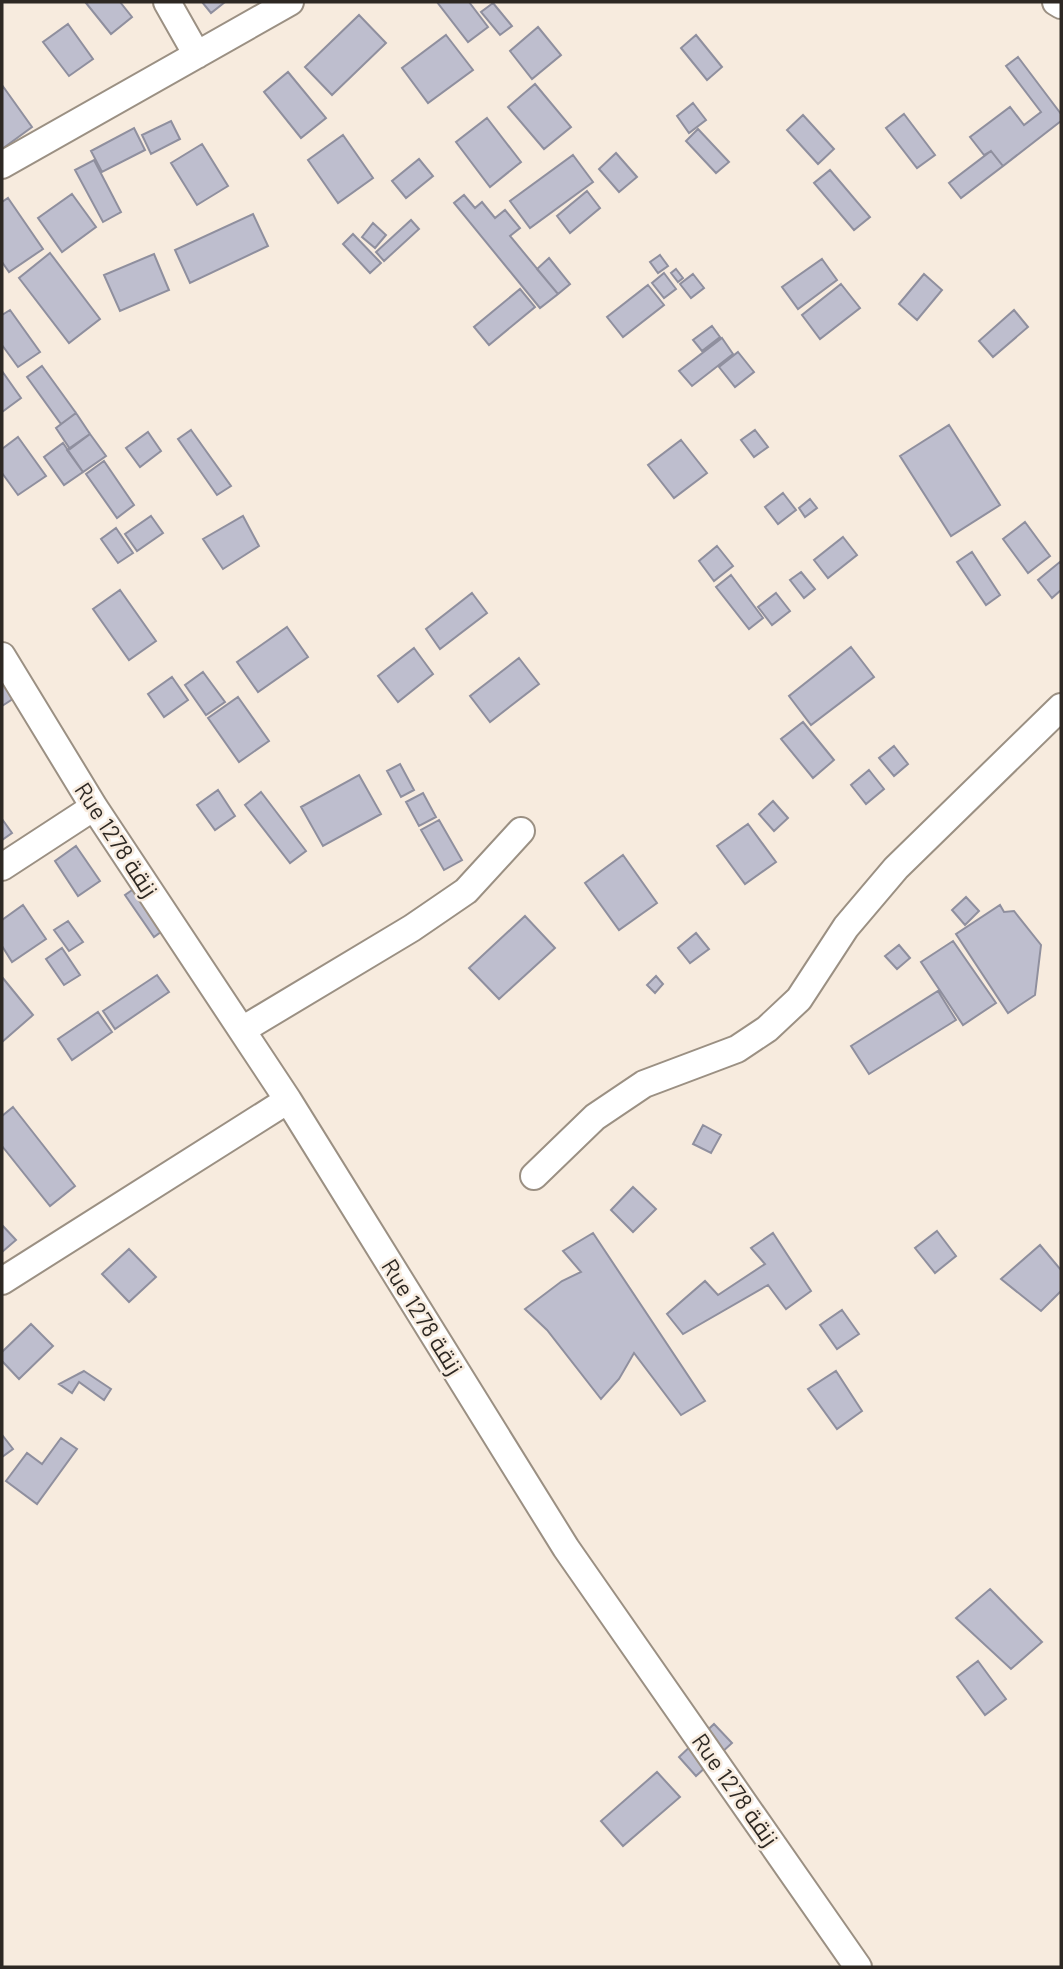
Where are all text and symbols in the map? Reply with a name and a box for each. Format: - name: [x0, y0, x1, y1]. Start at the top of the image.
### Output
- street label: Rue 1278 زنقة: [69, 777, 164, 902]
- street label: Rue 1278 زنقة: [376, 1253, 470, 1380]
- street label: Rue 1278 زنقة: [687, 1728, 785, 1851]

